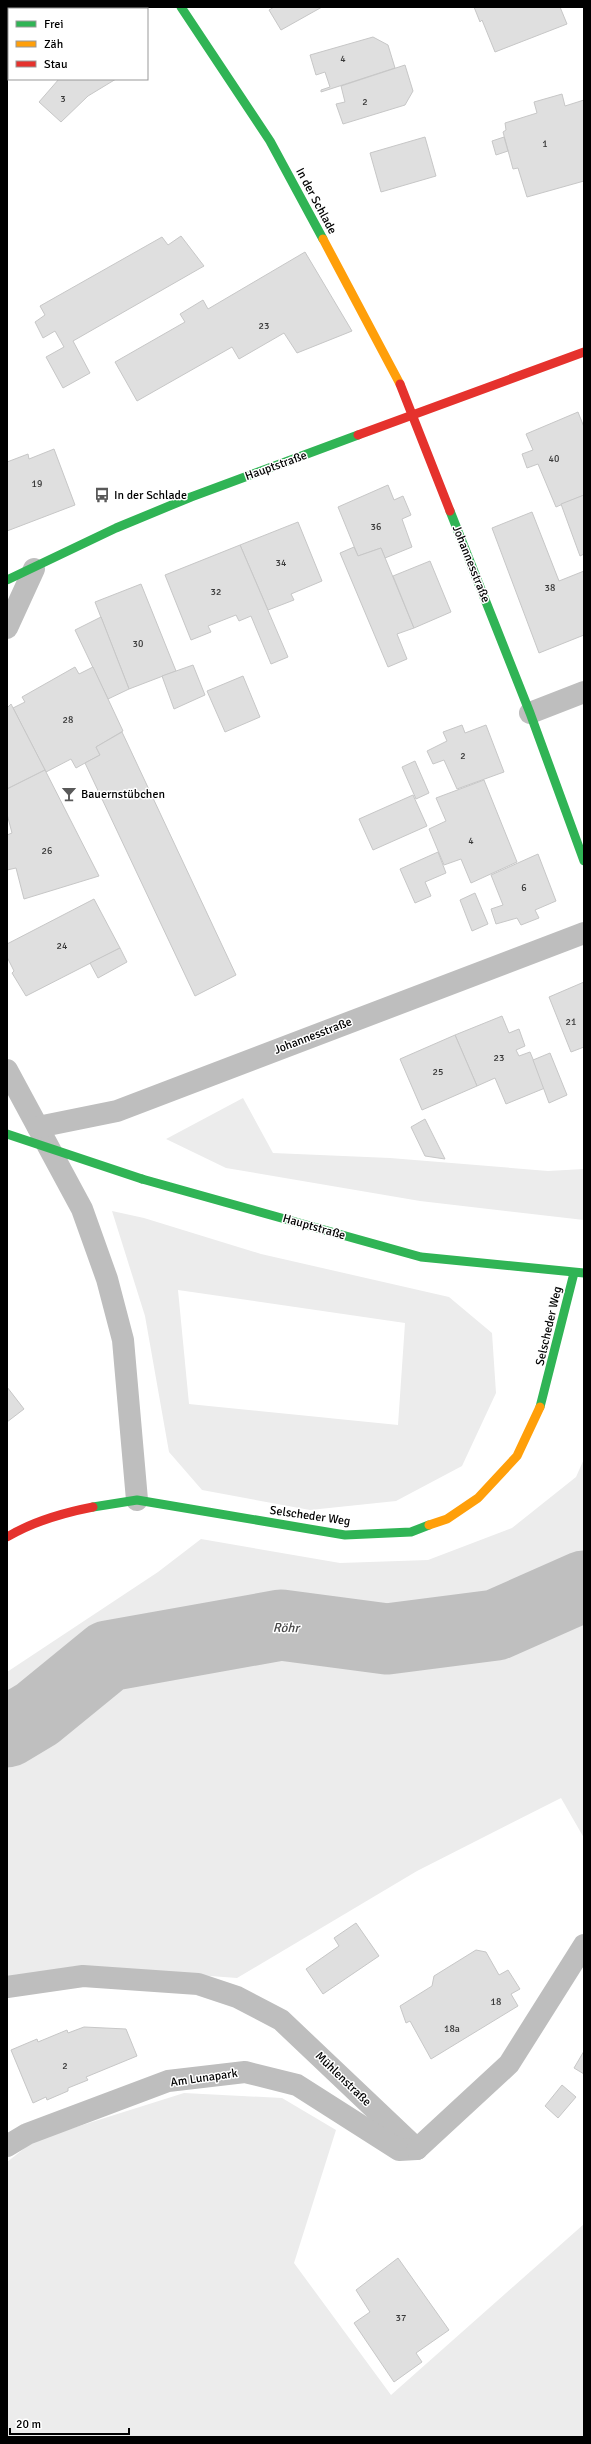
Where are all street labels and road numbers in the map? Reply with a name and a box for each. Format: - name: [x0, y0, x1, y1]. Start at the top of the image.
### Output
- street label: In der Schlade: [292, 165, 340, 237]
- street label: Hauptstraße: [243, 448, 309, 484]
- street label: Johannesstraße: [449, 523, 493, 605]
- street label: Johannesstraße: [272, 1014, 354, 1058]
- street label: Hauptstraße: [281, 1211, 347, 1243]
- street label: Selscheder Weg: [533, 1285, 565, 1367]
- street label: Selscheder Weg: [269, 1503, 351, 1529]
- street label: Mühlenstraße: [312, 2049, 374, 2109]
- street label: Am Lunapark: [169, 2066, 239, 2090]

